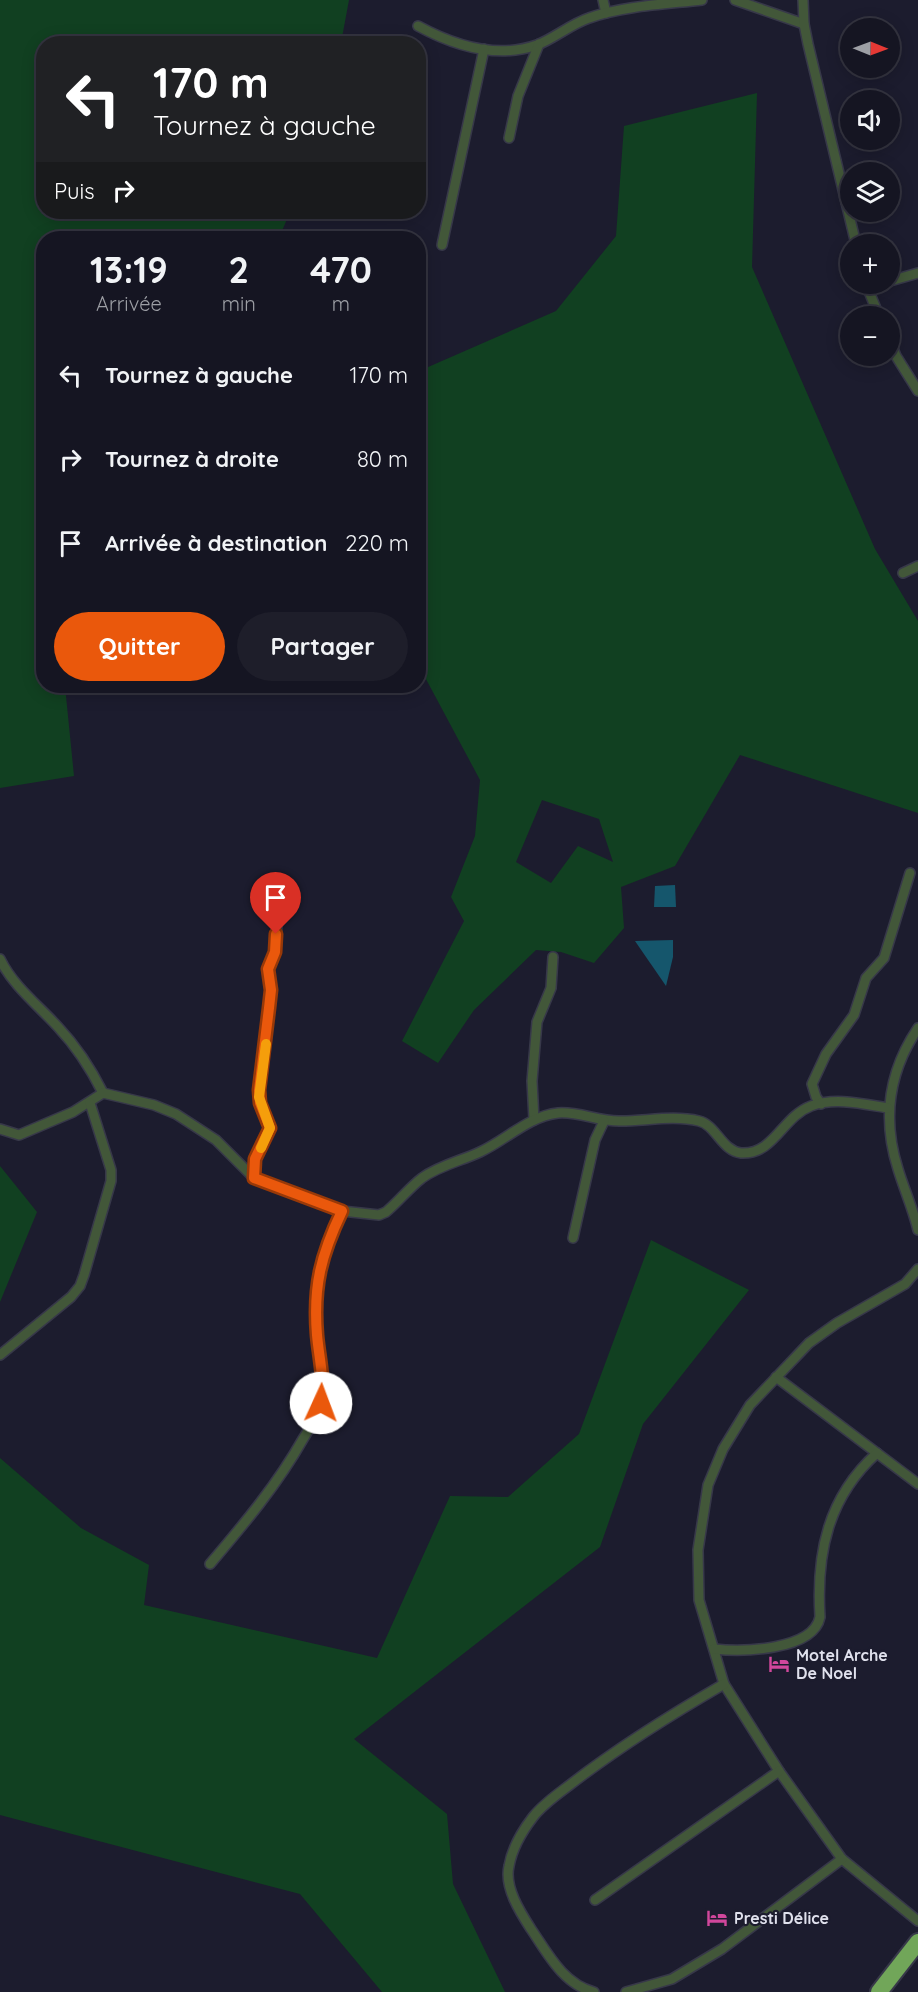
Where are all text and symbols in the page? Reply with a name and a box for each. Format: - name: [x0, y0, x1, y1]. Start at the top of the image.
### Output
- north arrow: [840, 18, 900, 78]
- map controls: [840, 18, 900, 366]
- text: 170 m: [153, 56, 269, 109]
- icon: left: [54, 60, 132, 138]
- button: sound: [840, 90, 900, 150]
- text: Tournez à gauche: [153, 108, 376, 142]
- button: layers: [840, 162, 900, 222]
- icon: right: [107, 174, 140, 207]
- text: Puis: [54, 177, 95, 205]
- button: +: [840, 234, 900, 294]
- text: 13:19: [90, 247, 168, 292]
- text: 2: [229, 247, 249, 292]
- text: 470: [310, 247, 372, 292]
- text: Arrivée: [96, 291, 162, 316]
- text: min: [222, 291, 256, 316]
- text: m: [332, 291, 350, 316]
- button: −: [840, 306, 900, 366]
- icon: left: [54, 359, 87, 392]
- text: Tournez à gauche: [105, 361, 293, 389]
- text: 170 m: [349, 361, 408, 389]
- icon: right: [54, 443, 87, 476]
- text: Tournez à droite: [105, 445, 279, 473]
- text: 80 m: [357, 445, 408, 473]
- icon: arrive: [54, 527, 87, 560]
- text: Arrivée à destination: [105, 529, 327, 557]
- text: 220 m: [345, 529, 409, 557]
- button: Quitter: [54, 612, 225, 681]
- button: Partager: [237, 612, 408, 681]
- pin: [250, 872, 301, 934]
- icon: arrive: [259, 881, 292, 914]
- position arrow: [289, 1371, 353, 1435]
- place label: Motel Arche De Noel: [796, 1645, 888, 1683]
- hotel icon: Motel Arche De Noel: [767, 1652, 791, 1676]
- hotel icon: Presti Délice: [705, 1906, 729, 1930]
- place label: Presti Délice: [734, 1908, 829, 1928]

